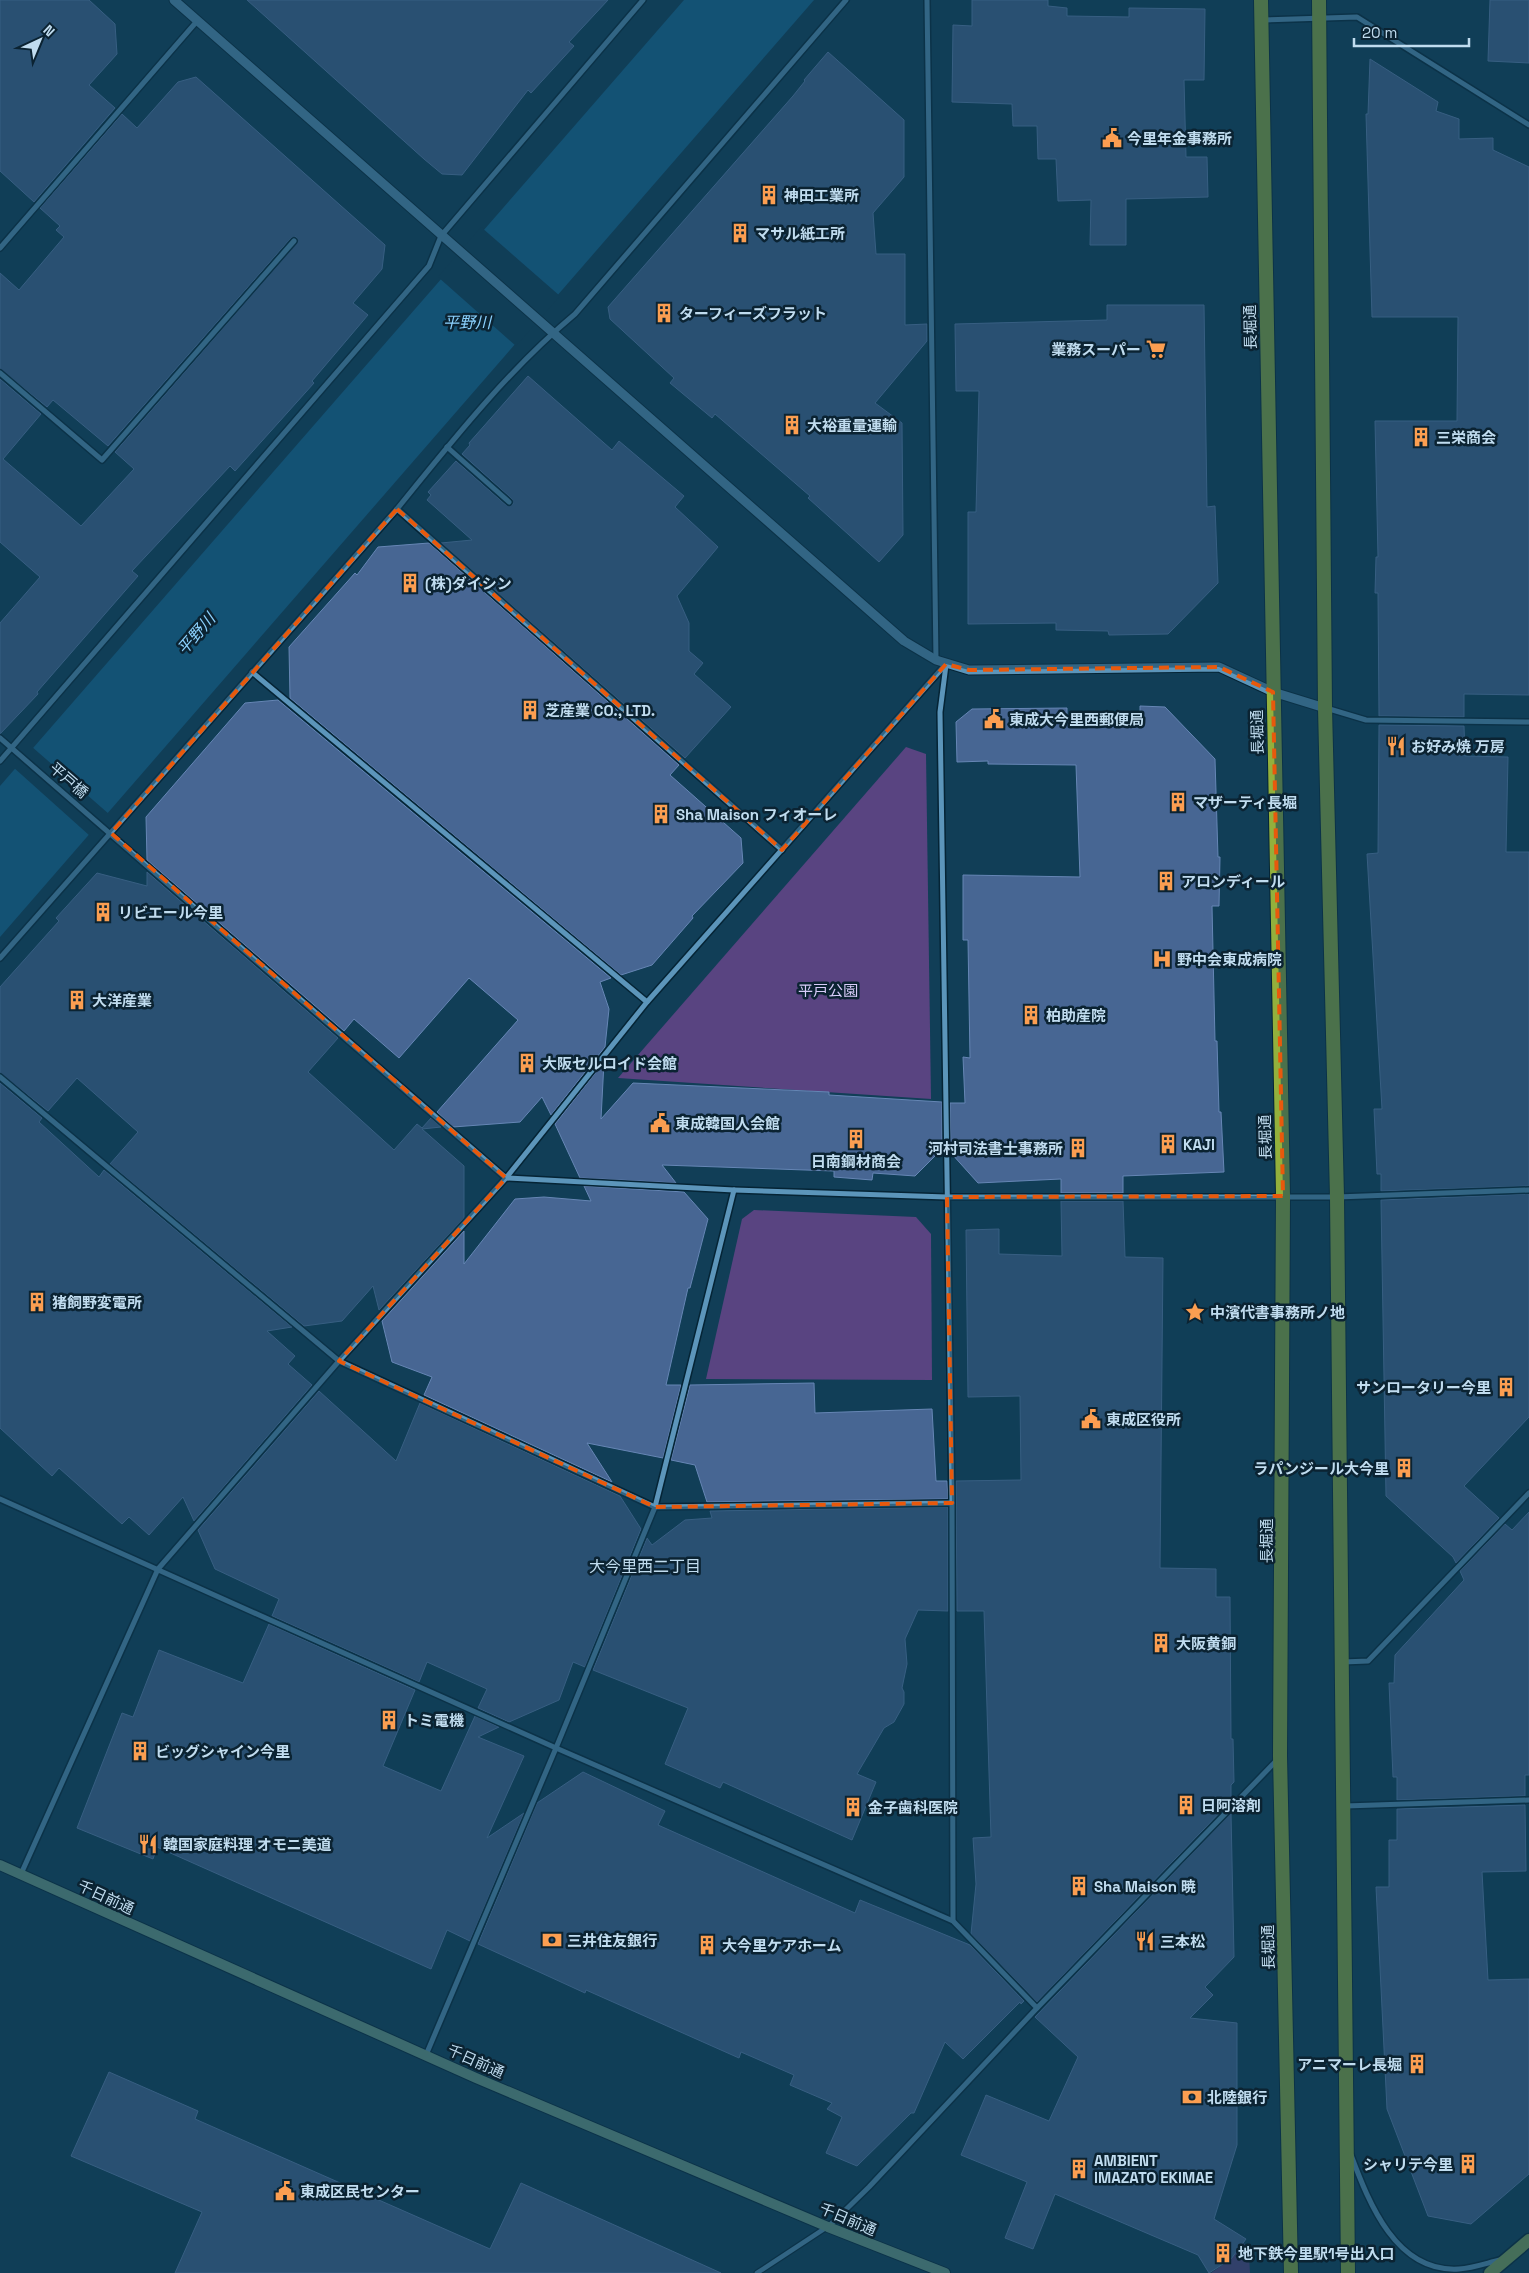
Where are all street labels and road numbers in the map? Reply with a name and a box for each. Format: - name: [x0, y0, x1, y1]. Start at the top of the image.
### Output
- street label: 長堀通: [1240, 304, 1260, 350]
- street label: 長堀通: [1247, 709, 1267, 755]
- street label: 平戸橋: [46, 758, 92, 802]
- street label: 長堀通: [1255, 1114, 1275, 1160]
- street label: 長堀通: [1257, 1518, 1276, 1564]
- street label: 千日前通: [75, 1876, 137, 1918]
- street label: 長堀通: [1258, 1924, 1278, 1970]
- street label: 千日前通: [445, 2040, 507, 2082]
- street label: 千日前通: [817, 2199, 879, 2239]

